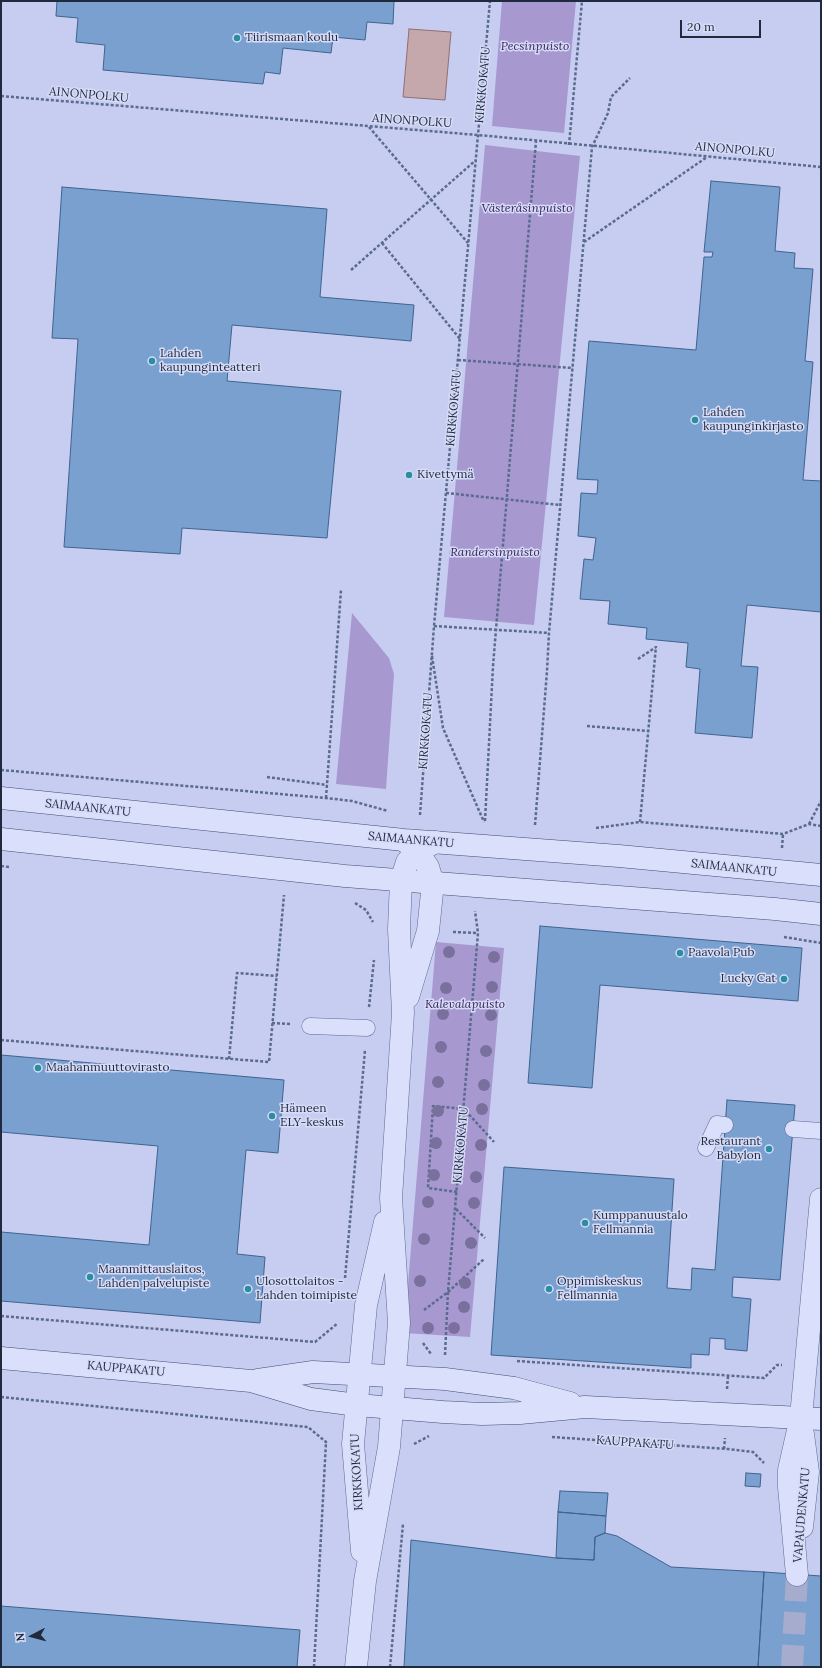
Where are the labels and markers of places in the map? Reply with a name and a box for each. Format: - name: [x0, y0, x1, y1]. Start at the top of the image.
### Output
- place label: Tiirismaan koulu: [245, 31, 338, 45]
- marker: Tiirismaan koulu: [232, 33, 242, 43]
- place label: Lahden kaupunginteatteri: [160, 347, 261, 375]
- marker: Lahden kaupunginteatteri: [147, 356, 157, 366]
- place label: Lahden kaupunginkirjasto: [703, 406, 803, 434]
- marker: Lahden kaupunginkirjasto: [690, 415, 700, 425]
- place label: Kivettymä: [417, 468, 474, 482]
- marker: Kivettymä: [404, 470, 414, 480]
- place label: Paavola Pub: [688, 946, 754, 960]
- marker: Paavola Pub: [675, 948, 685, 958]
- place label: Lucky Cat: [720, 972, 776, 986]
- marker: Lucky Cat: [779, 974, 789, 984]
- place label: Maahanmuuttovirasto: [46, 1061, 169, 1075]
- marker: Maahanmuuttovirasto: [33, 1063, 43, 1073]
- place label: Hämeen ELY-keskus: [280, 1102, 344, 1130]
- marker: Hämeen ELY-keskus: [267, 1111, 277, 1121]
- place label: Restaurant Babylon: [700, 1135, 761, 1163]
- marker: Restaurant Babylon: [764, 1144, 774, 1154]
- place label: Kumppanuustalo Fellmannia: [593, 1209, 688, 1237]
- marker: Kumppanuustalo Fellmannia: [580, 1218, 590, 1228]
- place label: Maanmittauslaitos, Lahden palvelupiste: [98, 1263, 209, 1291]
- marker: Maanmittauslaitos, Lahden palvelupiste: [85, 1272, 95, 1282]
- place label: Ulosottolaitos - Lahden toimipiste: [256, 1275, 357, 1303]
- place label: Oppimiskeskus Fellmannia: [557, 1275, 641, 1303]
- marker: Ulosottolaitos - Lahden toimipiste: [243, 1284, 253, 1294]
- marker: Oppimiskeskus Fellmannia: [544, 1284, 554, 1294]

